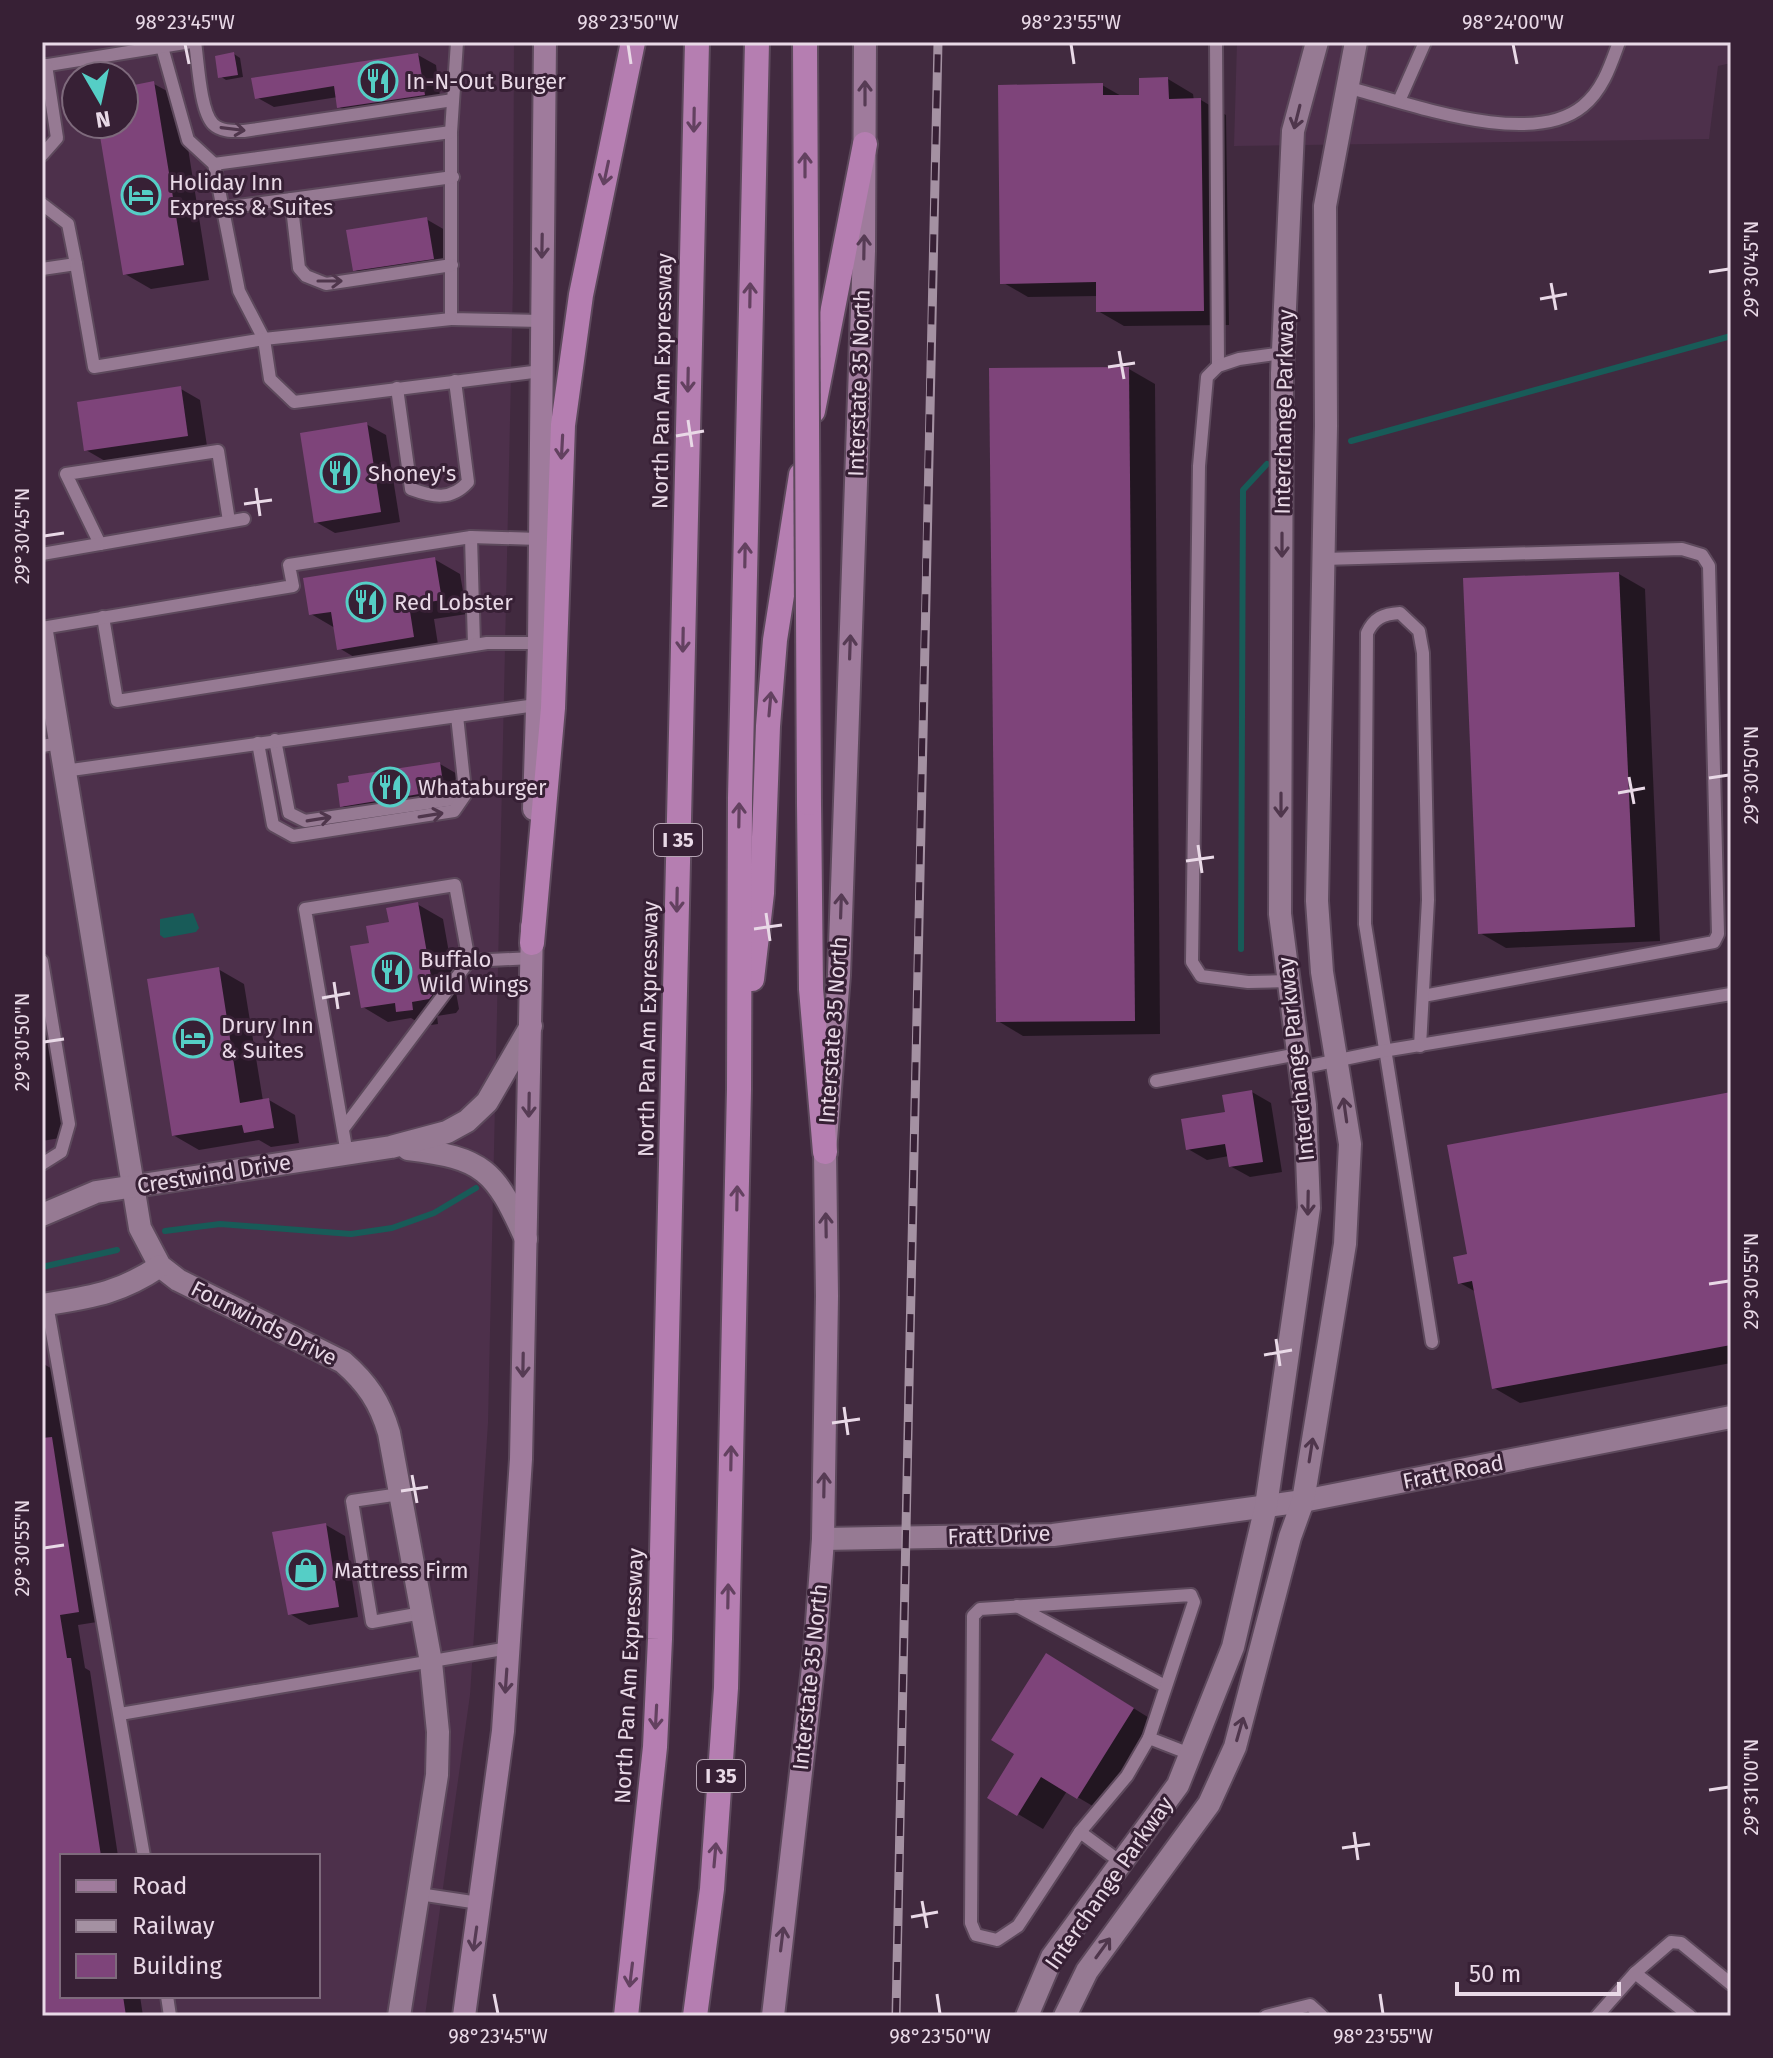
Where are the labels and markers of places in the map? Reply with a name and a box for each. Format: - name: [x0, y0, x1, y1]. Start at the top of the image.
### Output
- restaurant icon: In-N-Out Burger: [357, 60, 399, 102]
- place label: In-N-Out Burger: [406, 68, 566, 95]
- place label: Holiday Inn Express & Suites: [169, 169, 333, 221]
- hotel icon: Holiday Inn Express & Suites: [120, 174, 162, 216]
- restaurant icon: Shoney's: [319, 452, 361, 494]
- place label: Shoney's: [368, 460, 456, 487]
- restaurant icon: Red Lobster: [345, 581, 387, 623]
- place label: Red Lobster: [394, 589, 513, 616]
- restaurant icon: Whataburger: [369, 766, 411, 808]
- place label: Whataburger: [418, 774, 547, 801]
- place label: Buffalo Wild Wings: [420, 946, 529, 998]
- restaurant icon: Buffalo Wild Wings: [371, 951, 413, 993]
- place label: Drury Inn & Suites: [221, 1012, 314, 1064]
- hotel icon: Drury Inn & Suites: [172, 1017, 214, 1059]
- shop icon: Mattress Firm: [285, 1549, 327, 1591]
- place label: Mattress Firm: [334, 1557, 469, 1584]

